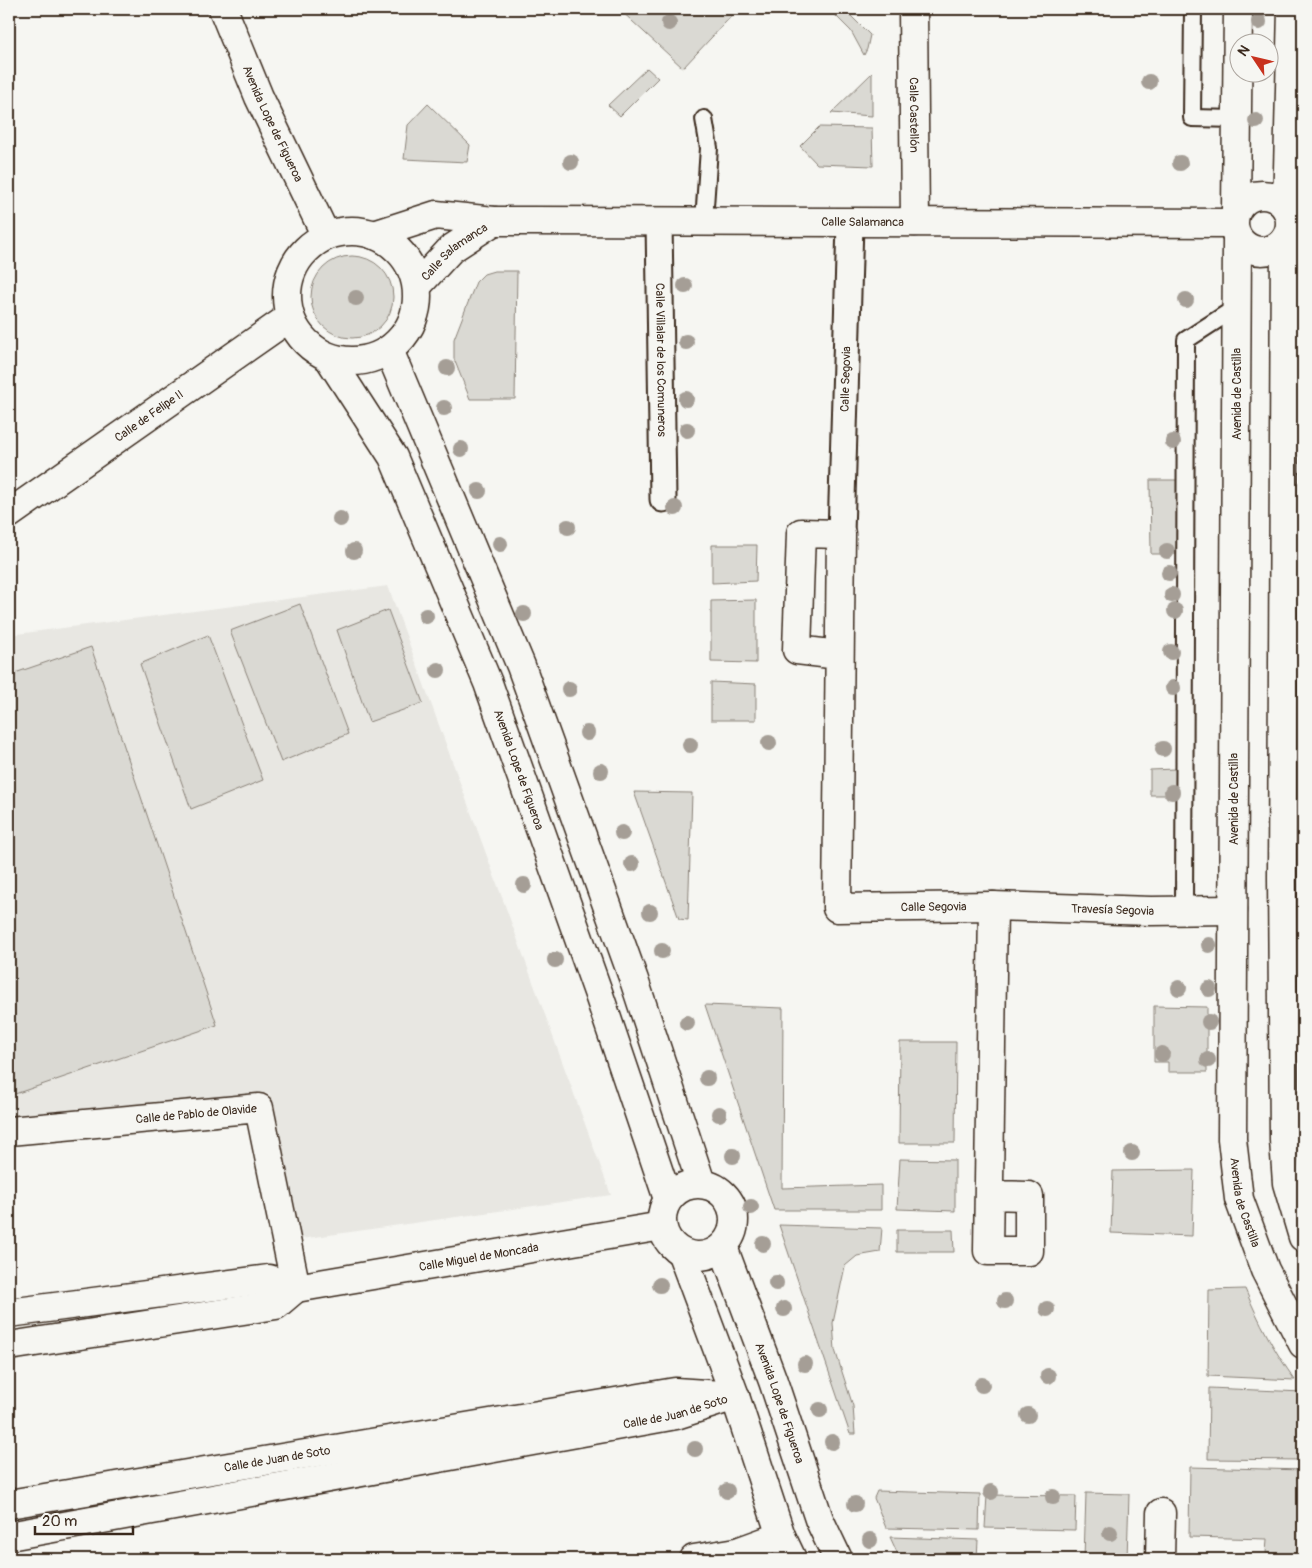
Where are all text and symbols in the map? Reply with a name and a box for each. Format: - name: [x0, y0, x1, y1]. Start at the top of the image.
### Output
- north arrow: [1230, 32, 1280, 82]
- text: N: [1234, 42, 1253, 60]
- street label: Avenida Lope de Figueroa: [239, 63, 306, 185]
- street label: Calle Castellón: [906, 77, 922, 153]
- street label: Calle Salamanca: [821, 214, 904, 230]
- street label: Calle Salamanca: [418, 220, 491, 284]
- street label: Calle Villalar de los Comuneros: [652, 283, 670, 438]
- street label: Calle Segovia: [837, 346, 854, 412]
- street label: Avenida de Castilla: [1230, 347, 1245, 440]
- street label: Calle de Felipe II: [112, 387, 186, 445]
- street label: Avenida Lope de Figueroa: [491, 707, 547, 832]
- street label: Avenida de Castilla: [1227, 752, 1242, 845]
- street label: Calle Segovia: [901, 899, 967, 915]
- street label: Travesía Segovia: [1071, 901, 1155, 919]
- street label: Calle de Pablo de Olavide: [135, 1101, 257, 1127]
- street label: Avenida de Castilla: [1227, 1157, 1264, 1250]
- street label: Calle Miguel de Moncada: [418, 1239, 540, 1275]
- street label: Avenida Lope de Figueroa: [752, 1341, 808, 1466]
- street label: Calle de Juan de Soto: [622, 1391, 730, 1432]
- street label: Calle de Juan de Soto: [223, 1442, 332, 1475]
- scale bar: [35, 1503, 132, 1535]
- text: 20 m: [42, 1512, 77, 1531]

